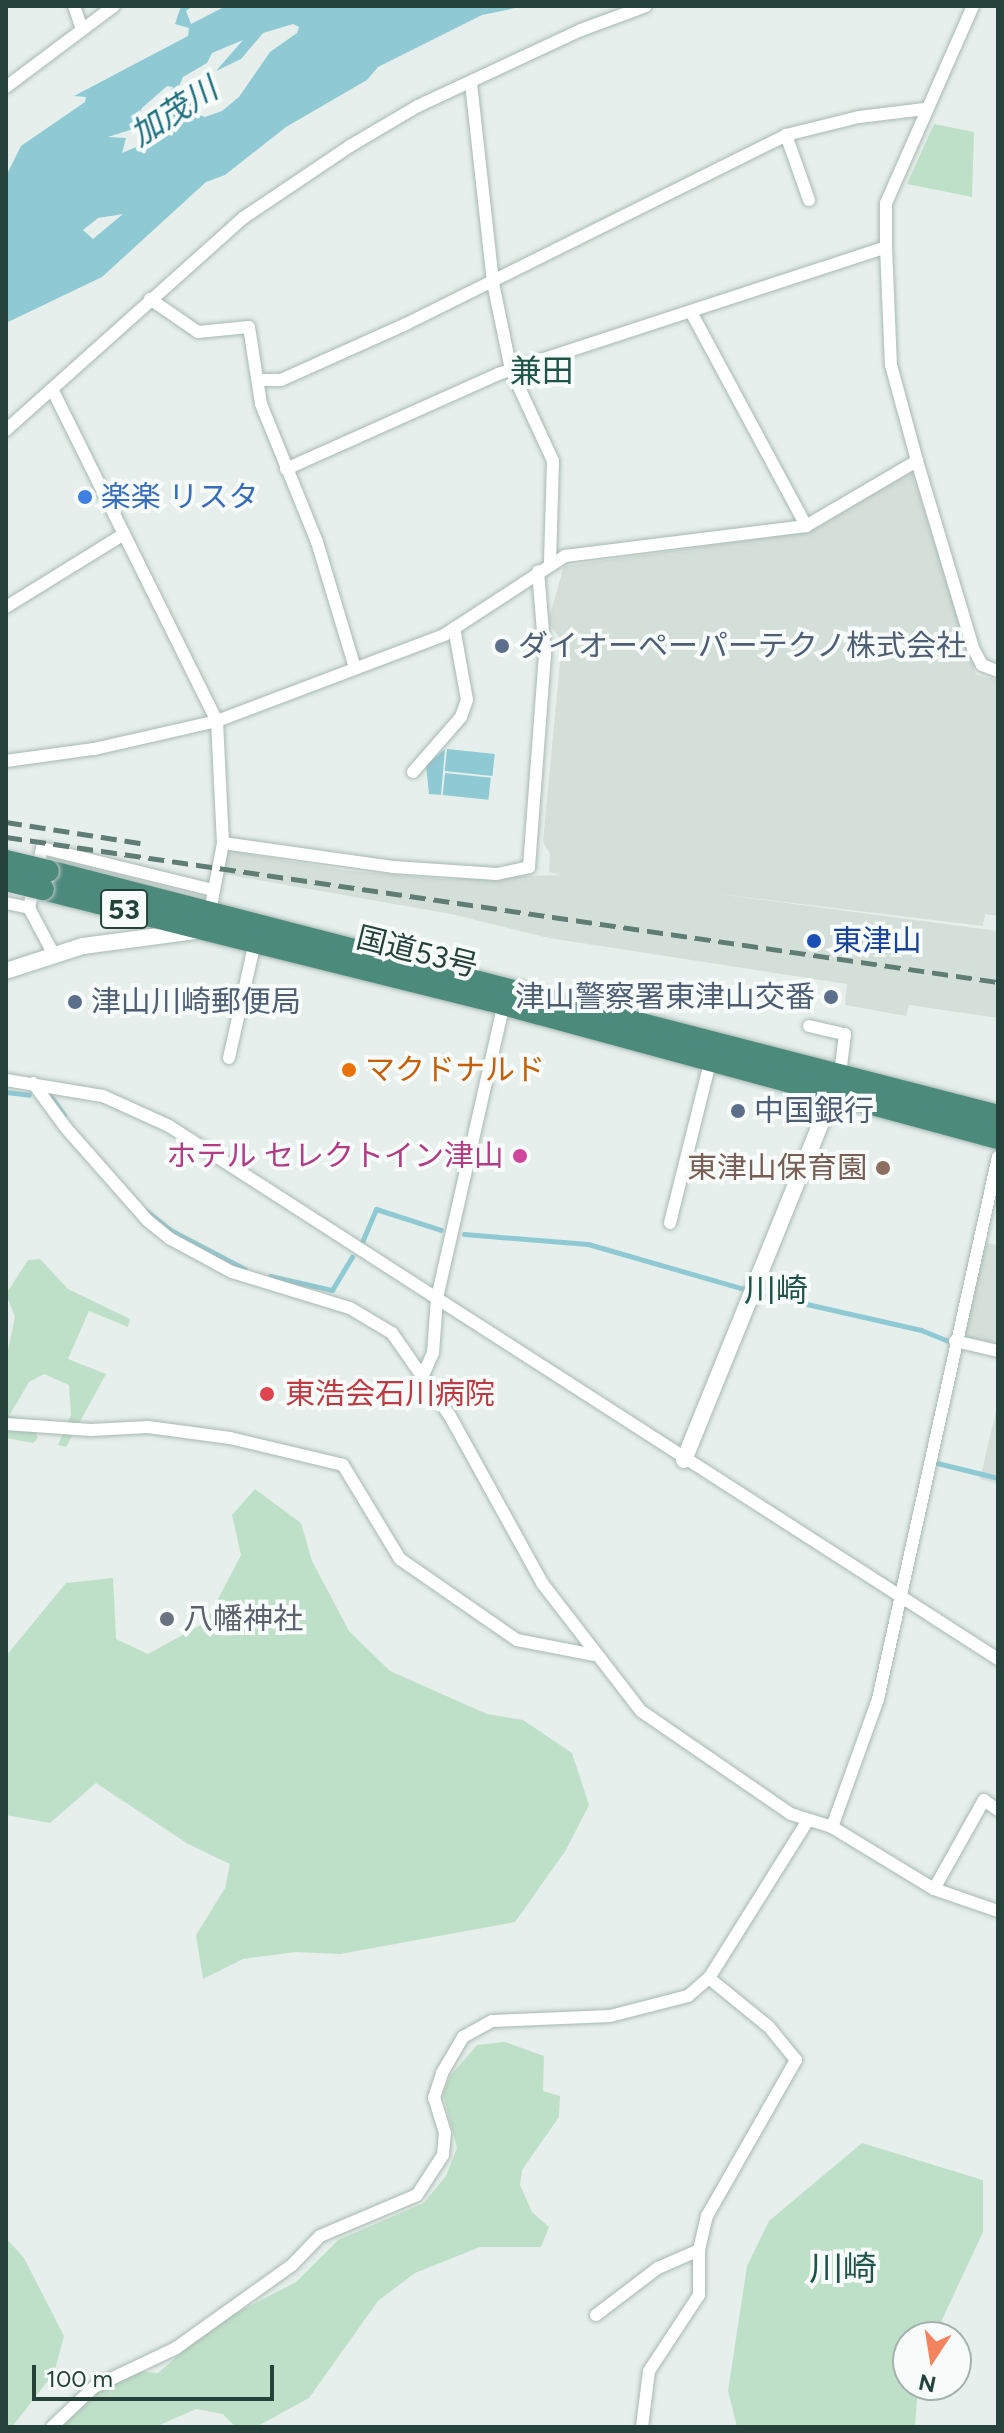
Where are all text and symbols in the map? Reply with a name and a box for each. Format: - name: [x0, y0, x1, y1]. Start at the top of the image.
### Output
- water label: 加茂川: [123, 70, 225, 154]
- district label: 兼田: [510, 352, 574, 390]
- place label: 楽楽 リスタ: [101, 479, 258, 515]
- marker: 楽楽 リスタ: [76, 488, 94, 506]
- place label: ダイオーペーパーテクノ株式会社: [518, 628, 968, 664]
- marker: ダイオーペーパーテクノ株式会社: [493, 637, 511, 655]
- road number: 53: [100, 885, 148, 933]
- street label: 国道53号: [353, 920, 481, 984]
- place label: 東津山: [832, 923, 922, 959]
- marker: 東津山: [803, 930, 825, 952]
- place label: 津山警察署東津山交番: [515, 979, 815, 1015]
- place label: 津山川崎郵便局: [91, 984, 301, 1020]
- marker: 津山警察署東津山交番: [822, 988, 840, 1006]
- marker: 津山川崎郵便局: [66, 993, 84, 1011]
- place label: マクドナルド: [365, 1052, 545, 1088]
- marker: マクドナルド: [340, 1061, 358, 1079]
- place label: 中国銀行: [754, 1093, 874, 1129]
- marker: 中国銀行: [729, 1102, 747, 1120]
- place label: ホテル セレクトイン津山: [167, 1138, 504, 1174]
- marker: ホテル セレクトイン津山: [511, 1147, 529, 1165]
- place label: 東津山保育園: [687, 1150, 867, 1186]
- marker: 東津山保育園: [874, 1159, 892, 1177]
- district label: 川崎: [744, 1271, 808, 1309]
- place label: 東浩会石川病院: [285, 1376, 495, 1412]
- marker: 東浩会石川病院: [256, 1383, 278, 1405]
- place label: 八幡神社: [183, 1601, 303, 1637]
- marker: 八幡神社: [158, 1610, 176, 1628]
- district label: 川崎: [809, 2249, 877, 2289]
- north arrow: [892, 2321, 972, 2401]
- scale bar: [36, 2349, 278, 2399]
- text: 100 m: [46, 2364, 113, 2393]
- text: N: [916, 2368, 938, 2398]

